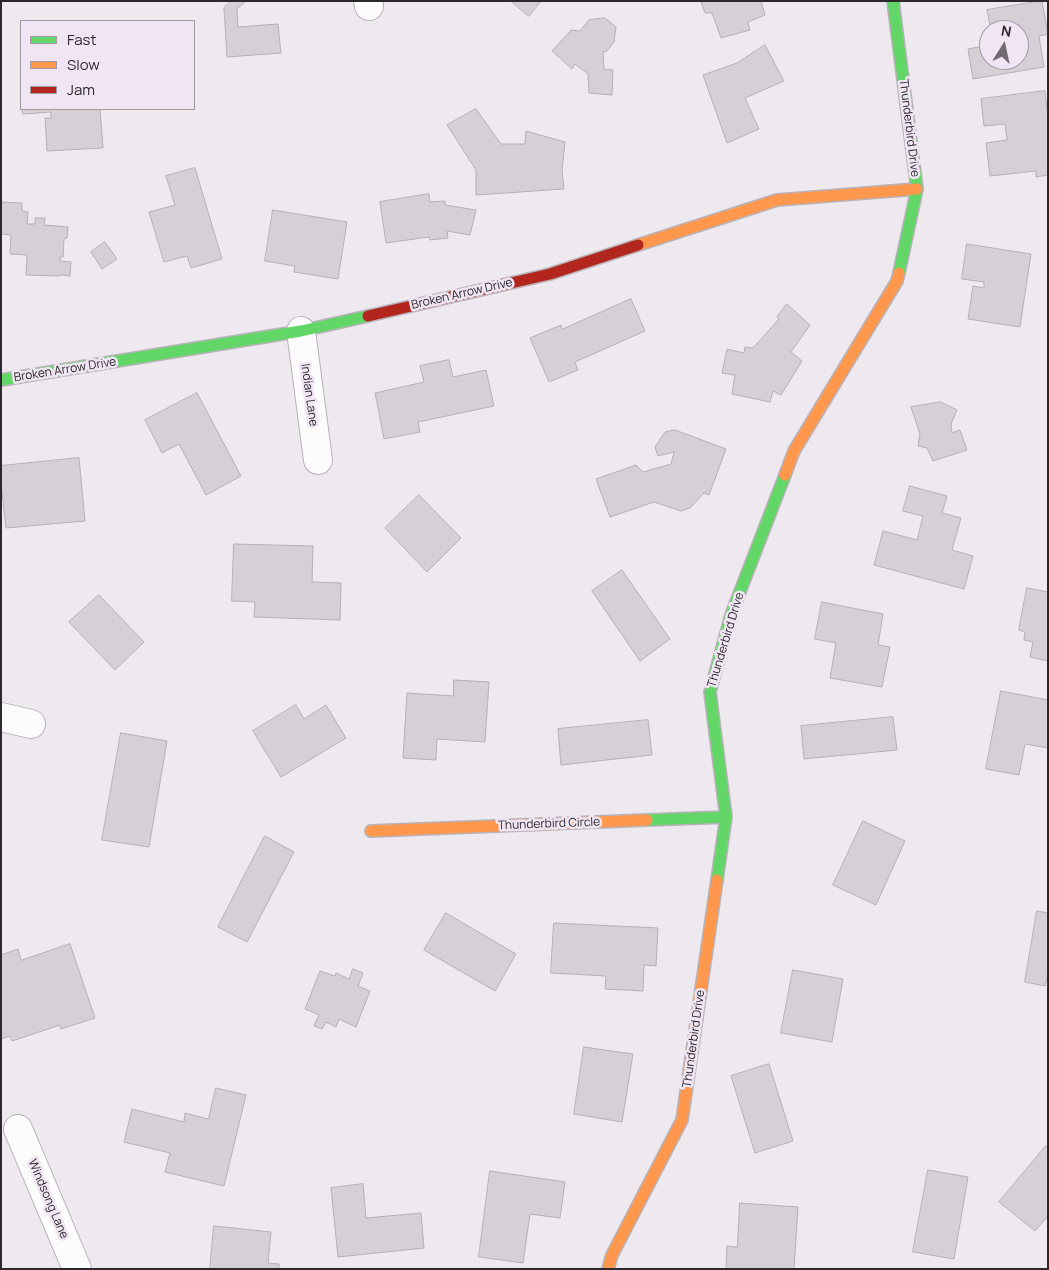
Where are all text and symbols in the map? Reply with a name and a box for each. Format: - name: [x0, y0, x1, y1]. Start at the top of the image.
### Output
- legend: [20, 20, 195, 110]
- north arrow: [979, 20, 1029, 70]
- text: N: [1000, 20, 1013, 41]
- text: Fast: [67, 29, 96, 50]
- text: Slow: [67, 54, 100, 75]
- street label: Thunderbird Drive: [896, 78, 922, 178]
- text: Jam: [67, 79, 95, 100]
- street label: Broken Arrow Drive: [410, 275, 514, 313]
- street label: Broken Arrow Drive: [13, 355, 117, 385]
- street label: Indian Lane: [297, 363, 321, 427]
- street label: Thunderbird Drive: [705, 591, 747, 689]
- street label: Thunderbird Circle: [498, 815, 600, 833]
- street label: Thunderbird Drive: [680, 989, 708, 1089]
- street label: Windsong Lane: [25, 1157, 71, 1241]

